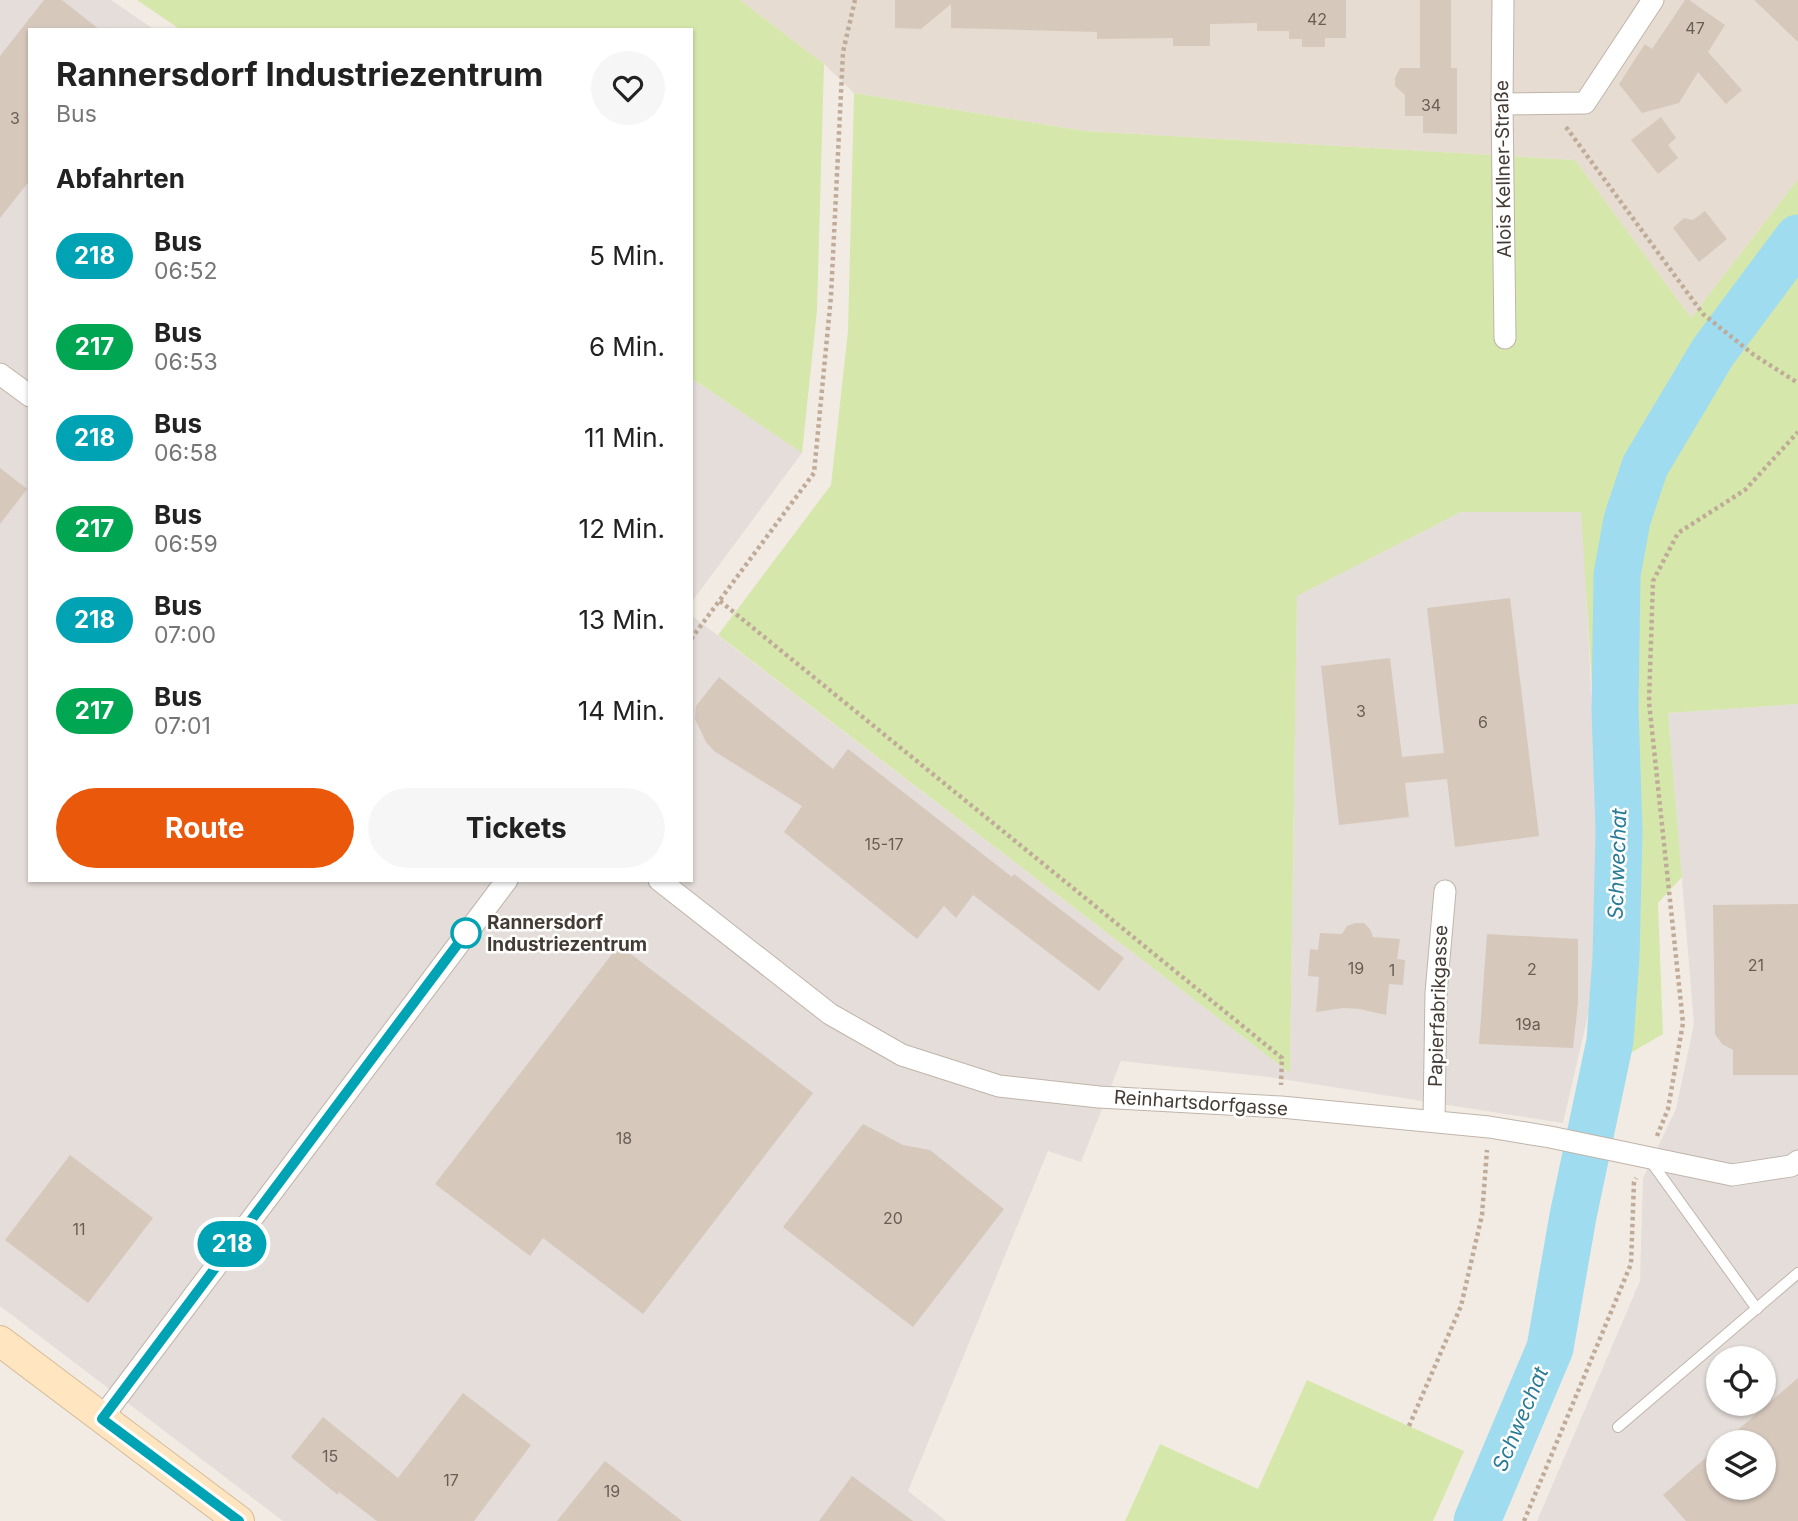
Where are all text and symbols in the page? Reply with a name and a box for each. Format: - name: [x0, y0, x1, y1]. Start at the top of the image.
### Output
- house number: 42: [1307, 9, 1327, 29]
- house number: 47: [1685, 18, 1705, 38]
- button: heart: [591, 51, 665, 125]
- text: Rannersdorf Industriezentrum: [56, 54, 543, 94]
- street label: Alois Kellner-Straße: [1490, 80, 1516, 258]
- house number: 34: [1421, 95, 1441, 115]
- text: Bus: [56, 100, 97, 128]
- house number: 3: [10, 108, 20, 128]
- text: Abfahrten: [56, 163, 185, 194]
- text: Bus: [154, 226, 202, 257]
- text: 5 Min.: [589, 240, 665, 271]
- text: 218: [74, 241, 115, 270]
- text: 06:52: [154, 257, 217, 285]
- text: Bus: [154, 317, 202, 348]
- text: 6 Min.: [589, 331, 665, 362]
- text: 217: [75, 332, 114, 361]
- text: 06:53: [154, 348, 218, 376]
- text: Bus: [154, 408, 202, 439]
- text: 11 Min.: [584, 422, 665, 453]
- text: 218: [74, 423, 115, 452]
- text: 06:58: [154, 439, 218, 467]
- text: Bus: [154, 499, 202, 530]
- text: 12 Min.: [579, 513, 665, 544]
- text: 217: [75, 514, 114, 543]
- text: 06:59: [154, 530, 218, 558]
- text: Bus: [154, 590, 202, 621]
- text: 13 Min.: [578, 604, 665, 635]
- text: 218: [74, 605, 115, 634]
- text: 07:00: [154, 621, 216, 649]
- text: Bus: [154, 681, 202, 712]
- text: 14 Min.: [578, 695, 665, 726]
- text: 217: [75, 696, 114, 725]
- house number: 3: [1356, 701, 1366, 721]
- text: 07:01: [154, 712, 211, 740]
- house number: 6: [1478, 712, 1488, 732]
- button: Route: [56, 788, 354, 868]
- button: Tickets: [368, 788, 665, 868]
- water label: Schwechat: [1603, 807, 1631, 920]
- house number: 15-17: [864, 834, 904, 854]
- place label: Rannersdorf Industriezentrum: [487, 911, 647, 956]
- marker: Rannersdorf Industriezentrum: [451, 918, 481, 948]
- street label: Papierfabrikgasse: [1424, 925, 1452, 1087]
- house number: 21: [1748, 955, 1764, 975]
- house number: 19: [1348, 958, 1364, 978]
- house number: 2: [1527, 959, 1537, 979]
- house number: 1: [1389, 960, 1395, 980]
- house number: 19a: [1515, 1014, 1541, 1034]
- street label: Reinhartsdorfgasse: [1113, 1085, 1289, 1121]
- house number: 18: [616, 1128, 632, 1148]
- house number: 20: [883, 1208, 903, 1228]
- house number: 11: [72, 1219, 86, 1239]
- line badge: 218: [192, 1221, 272, 1267]
- text: 218: [211, 1229, 253, 1258]
- map controls: [1706, 1346, 1776, 1500]
- button: locate: [1706, 1346, 1776, 1416]
- water label: Schwechat: [1487, 1362, 1554, 1475]
- button: layers: [1706, 1430, 1776, 1500]
- house number: 15: [322, 1446, 338, 1466]
- house number: 17: [443, 1470, 459, 1490]
- house number: 19: [604, 1481, 620, 1501]

